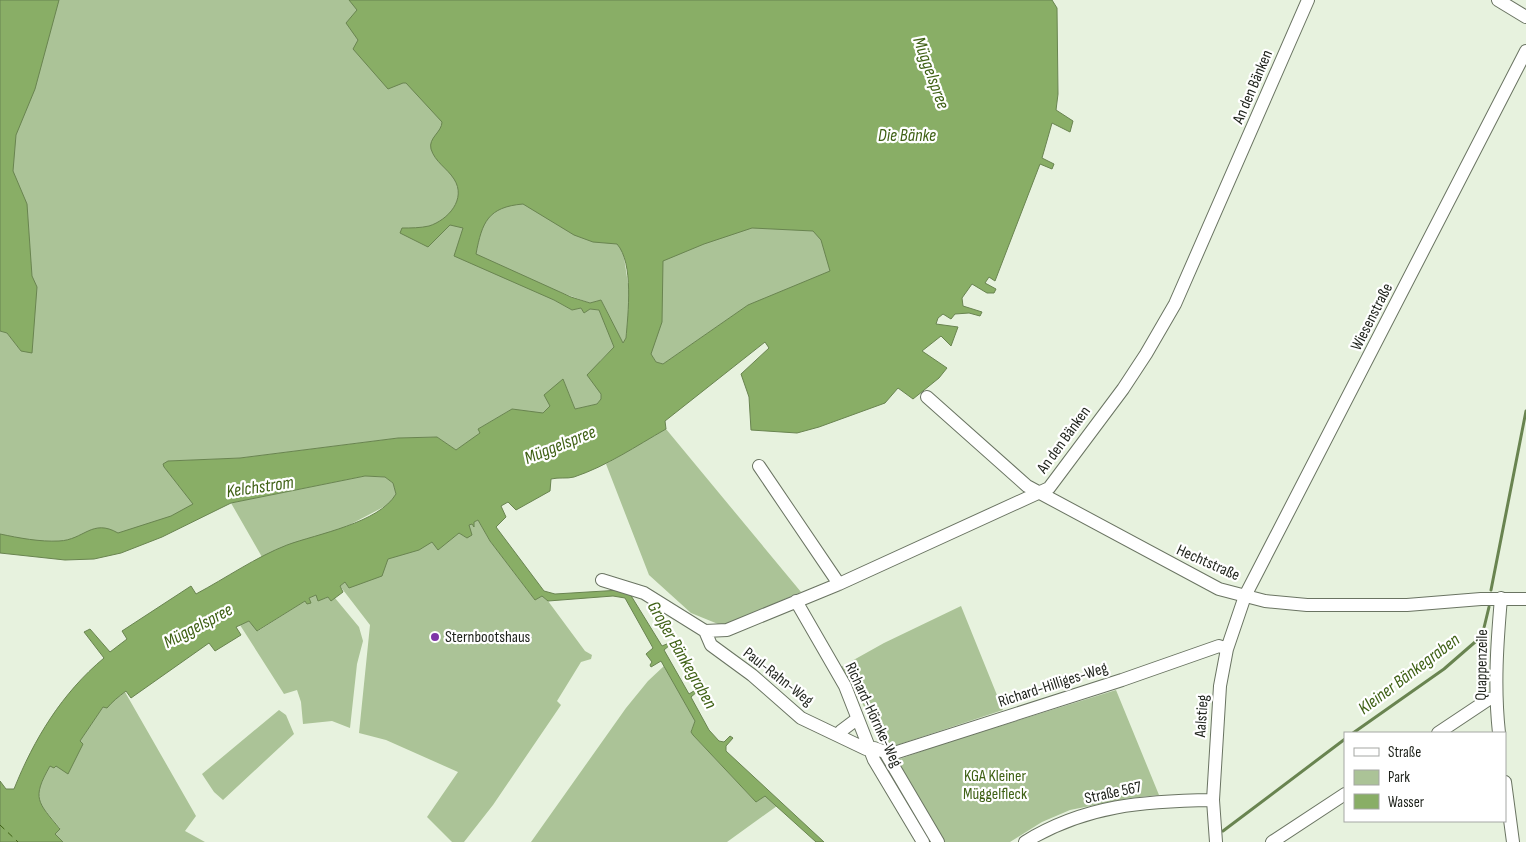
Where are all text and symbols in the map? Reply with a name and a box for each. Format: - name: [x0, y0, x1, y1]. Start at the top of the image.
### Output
- water label: Müggelspree: [908, 34, 954, 112]
- street label: An den Bänken: [1229, 47, 1277, 128]
- water label: Die Bänke: [878, 125, 936, 146]
- street label: Wiesenstraße: [1347, 280, 1397, 354]
- street label: An den Bänken: [1033, 403, 1095, 478]
- water label: Müggelspree: [521, 421, 599, 469]
- water label: Kelchstrom: [225, 472, 295, 502]
- street label: Hechtstraße: [1174, 541, 1242, 585]
- water label: Großer Bänkegraben: [643, 598, 721, 713]
- water label: Müggelspree: [160, 599, 236, 653]
- place label: Sternbootshaus: [445, 628, 531, 647]
- water label: Kleiner Bänkegraben: [1354, 629, 1464, 719]
- street label: Quappenzeile: [1472, 629, 1492, 701]
- marker: Sternbootshaus: [429, 631, 441, 643]
- street label: Paul-Rahn-Weg: [739, 644, 817, 710]
- street label: Richard-Hilliges-Weg: [996, 658, 1110, 712]
- street label: Richard-Hörnke-Weg: [840, 660, 906, 770]
- street label: Aalstieg: [1191, 694, 1213, 739]
- legend: [1344, 732, 1506, 822]
- text: Straße: [1388, 743, 1421, 762]
- park label: KGA Kleiner Müggelfleck: [963, 767, 1027, 804]
- text: Park: [1388, 768, 1410, 787]
- street label: Straße 567: [1083, 778, 1144, 808]
- text: Wasser: [1388, 793, 1425, 812]

